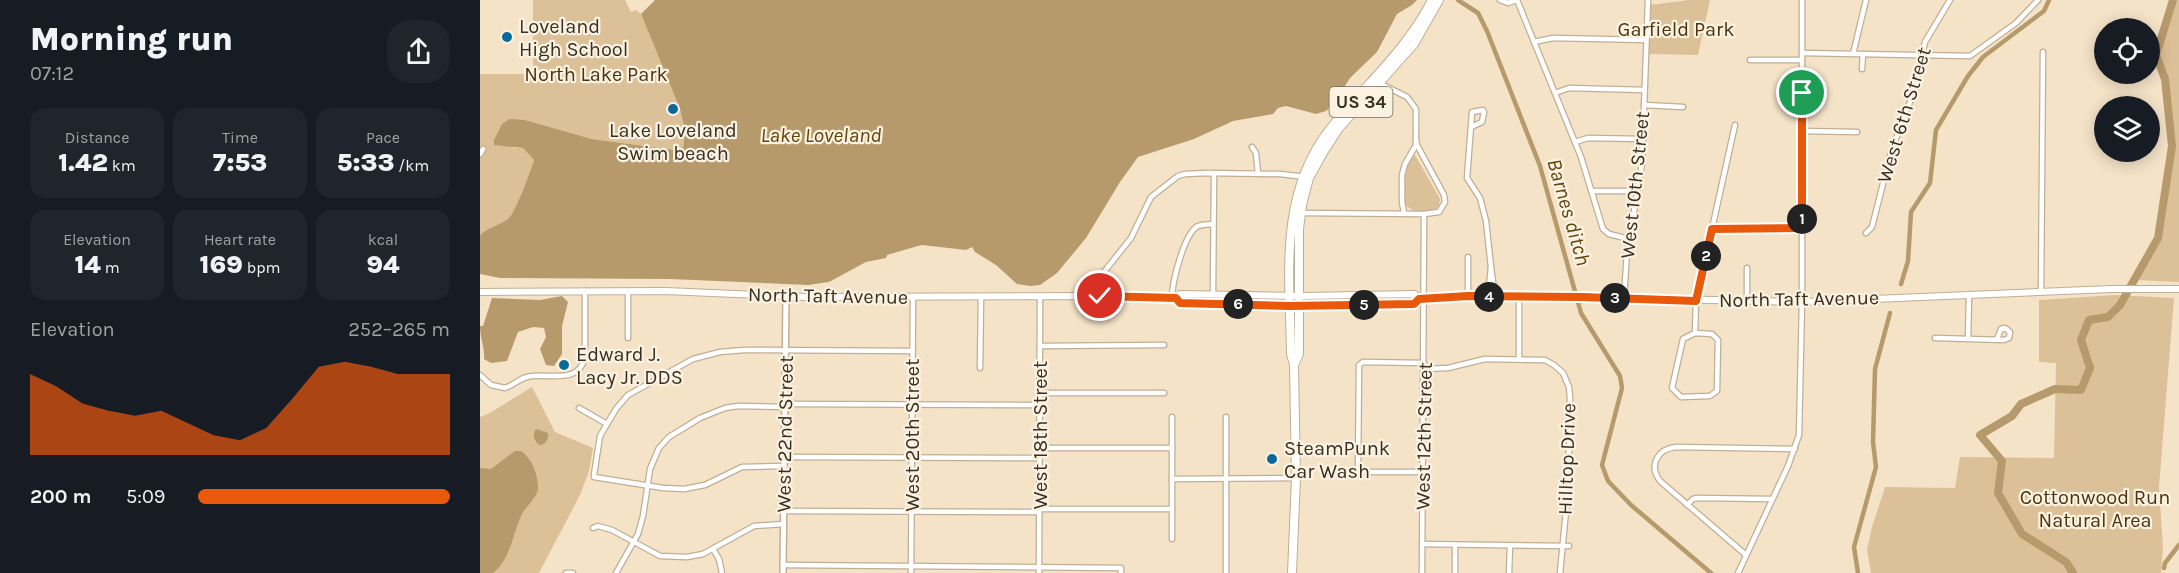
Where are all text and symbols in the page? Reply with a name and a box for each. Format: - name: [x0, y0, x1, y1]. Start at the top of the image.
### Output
- place label: Loveland High School: [519, 15, 628, 61]
- park label: Garfield Park: [1618, 18, 1735, 41]
- map controls: [2094, 18, 2160, 162]
- button: locate: [2094, 18, 2160, 84]
- text: Morning run: [30, 20, 233, 58]
- button: share: [387, 20, 450, 83]
- marker: Loveland High School: [500, 30, 514, 44]
- street label: West 6th Street: [1872, 44, 1936, 186]
- text: 07:12: [30, 62, 74, 85]
- park label: North Lake Park: [524, 63, 668, 86]
- pin: [1776, 67, 1827, 118]
- icon: arrive: [1785, 76, 1818, 109]
- road number: US 34: [1330, 87, 1392, 117]
- button: layers: [2094, 96, 2160, 162]
- marker: Lake Loveland Swim beach: [666, 102, 680, 116]
- street label: West 10th Street: [1616, 110, 1654, 260]
- place label: Lake Loveland Swim beach: [609, 119, 737, 165]
- water label: Lake Loveland: [760, 123, 882, 147]
- text: Distance: [65, 128, 129, 147]
- text: Time: [222, 128, 258, 147]
- text: Pace: [366, 128, 400, 147]
- text: 1.42: [58, 147, 108, 178]
- text: 7:53: [213, 147, 267, 178]
- text: 5:33: [337, 147, 395, 178]
- text: km: [108, 156, 136, 175]
- text: /km: [395, 156, 429, 175]
- water label: Barnes ditch: [1542, 156, 1596, 268]
- pin: 1: [1787, 204, 1817, 234]
- text: 1: [1799, 209, 1805, 228]
- text: Elevation: [63, 230, 131, 249]
- text: Heart rate: [204, 230, 276, 249]
- text: kcal: [368, 230, 398, 249]
- pin: 2: [1691, 241, 1721, 271]
- text: 2: [1701, 246, 1711, 265]
- text: 14: [74, 249, 101, 280]
- text: 169: [200, 249, 243, 280]
- text: 94: [366, 249, 400, 280]
- text: m: [101, 258, 120, 277]
- text: bpm: [243, 258, 281, 277]
- pin: [1074, 270, 1125, 321]
- icon: check: [1083, 279, 1116, 312]
- pin: 4: [1474, 282, 1504, 312]
- street label: North Taft Avenue: [748, 283, 908, 309]
- pin: 3: [1600, 283, 1630, 313]
- street label: North Taft Avenue: [1719, 286, 1879, 312]
- text: 4: [1484, 287, 1494, 306]
- text: 3: [1610, 288, 1620, 307]
- pin: 6: [1223, 289, 1253, 319]
- pin: 5: [1349, 290, 1379, 320]
- text: 6: [1233, 294, 1243, 313]
- text: 5: [1359, 295, 1369, 314]
- text: Elevation: [30, 318, 115, 341]
- text: 252–265 m: [348, 318, 450, 341]
- place label: Edward J. Lacy Jr. DDS: [576, 343, 683, 389]
- street label: West 22nd Street: [772, 355, 798, 513]
- marker: Edward J. Lacy Jr. DDS: [557, 358, 571, 372]
- street label: West 20th Street: [901, 358, 924, 512]
- street label: West 18th Street: [1029, 360, 1052, 509]
- street label: West 12th Street: [1411, 361, 1437, 510]
- street label: Hilltop Drive: [1554, 403, 1580, 515]
- place label: SteamPunk Car Wash: [1284, 437, 1390, 483]
- marker: SteamPunk Car Wash: [1265, 452, 1279, 466]
- text: 200 m: [30, 485, 91, 508]
- text: 5:09: [126, 485, 165, 508]
- park label: Cottonwood Run Natural Area: [2020, 486, 2170, 532]

